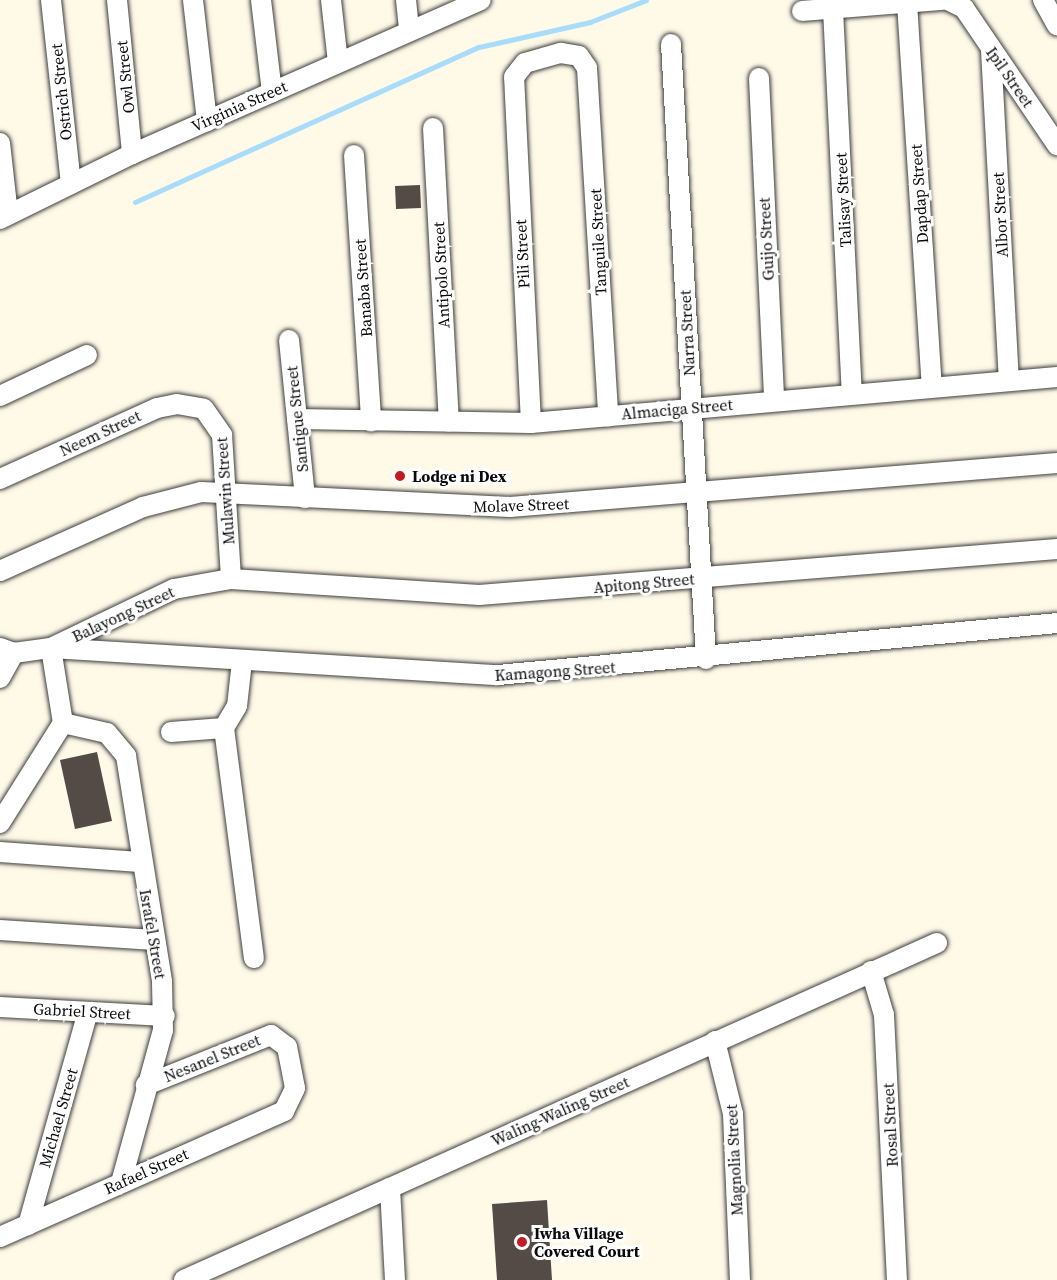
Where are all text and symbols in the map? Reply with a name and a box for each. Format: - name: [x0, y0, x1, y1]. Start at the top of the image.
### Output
- street label: Owl Street: [112, 40, 138, 114]
- street label: Ostrich Street: [46, 43, 76, 141]
- street label: Ipil Street: [982, 43, 1038, 111]
- street label: Virginia Street: [188, 76, 290, 136]
- street label: Dapdap Street: [906, 144, 932, 244]
- street label: Talisay Street: [831, 152, 855, 248]
- street label: Albor Street: [988, 172, 1012, 258]
- street label: Tanguile Street: [586, 188, 610, 296]
- street label: Guijo Street: [754, 197, 778, 281]
- street label: Pili Street: [511, 219, 533, 289]
- street label: Antipolo Street: [429, 221, 453, 329]
- street label: Banaba Street: [350, 238, 376, 338]
- street label: Narra Street: [675, 289, 699, 377]
- street label: Santigue Street: [282, 365, 312, 473]
- street label: Almaciga Street: [621, 395, 733, 423]
- street label: Neem Street: [56, 406, 144, 460]
- street label: Mulawin Street: [212, 437, 238, 545]
- place label: Lodge ni Dex: [412, 466, 507, 486]
- marker: Lodge ni Dex: [393, 469, 407, 483]
- street label: Molave Street: [473, 494, 569, 516]
- street label: Apitong Street: [593, 569, 695, 597]
- street label: Balayong Street: [69, 582, 177, 646]
- street label: Kamagong Street: [494, 657, 616, 685]
- street label: Israfel Street: [136, 888, 170, 980]
- street label: Gabriel Street: [33, 999, 131, 1023]
- street label: Nesanel Street: [161, 1030, 263, 1086]
- street label: Michael Street: [35, 1066, 81, 1170]
- street label: Waling-Waling Street: [488, 1072, 632, 1150]
- street label: Rosal Street: [878, 1083, 902, 1167]
- street label: Magnolia Street: [721, 1104, 747, 1216]
- street label: Rafael Street: [101, 1144, 191, 1198]
- place label: Iwha Village Covered Court: [534, 1223, 640, 1261]
- marker: Iwha Village Covered Court: [515, 1235, 529, 1249]

